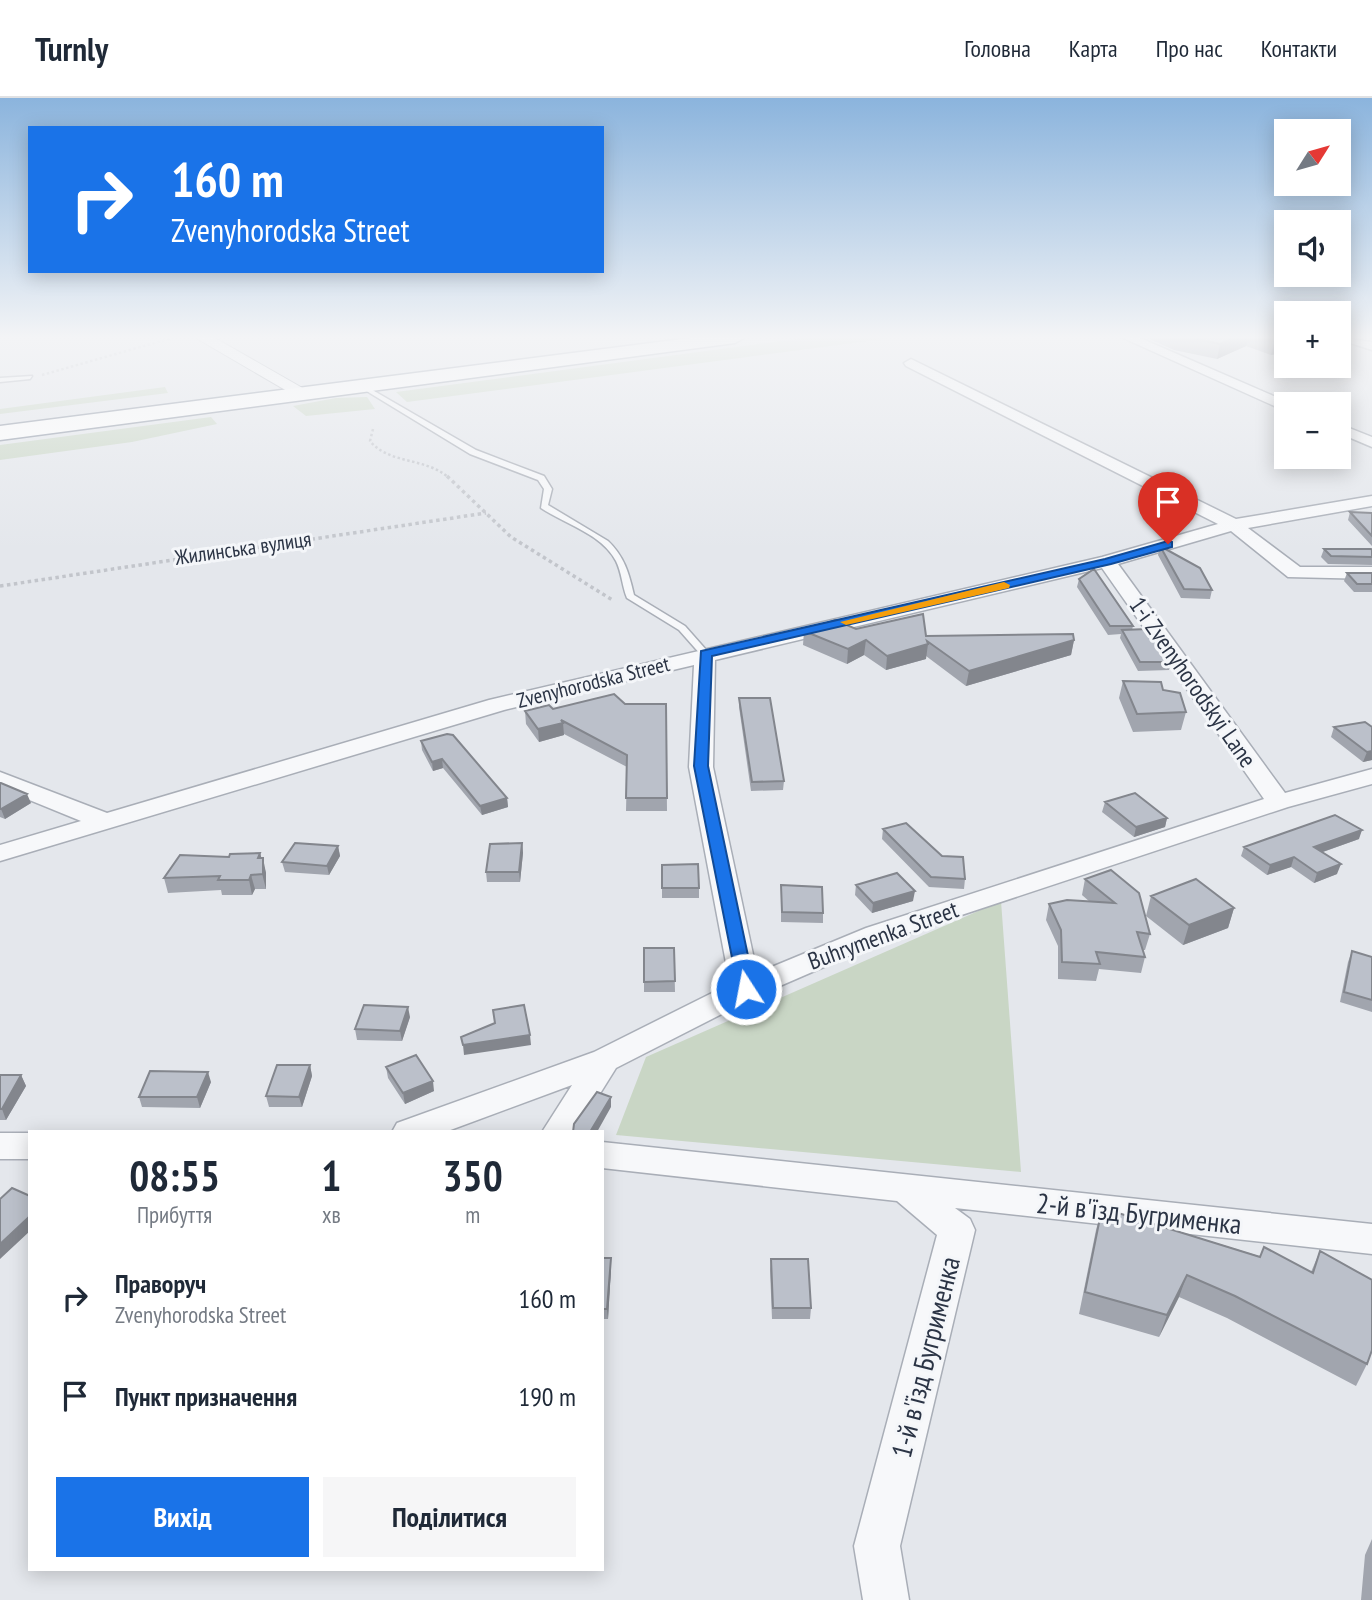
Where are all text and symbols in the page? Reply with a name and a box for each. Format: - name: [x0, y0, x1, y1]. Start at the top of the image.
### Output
- text: Turnly: [35, 27, 108, 70]
- text: Головна: [964, 33, 1031, 64]
- text: Карта: [1069, 33, 1118, 64]
- text: Про нас: [1156, 33, 1223, 64]
- text: Контакти: [1261, 33, 1337, 64]
- north arrow: [1274, 119, 1351, 196]
- map controls: [1274, 119, 1351, 469]
- text: 160 m: [171, 147, 284, 211]
- icon: right: [56, 154, 147, 245]
- text: Zvenyhorodska Street: [171, 209, 410, 251]
- button: sound: [1274, 210, 1351, 287]
- button: +: [1274, 301, 1351, 378]
- button: −: [1274, 392, 1351, 469]
- pin: [1138, 472, 1198, 544]
- icon: arrive: [1149, 483, 1187, 521]
- street label: Жилинська вулиця: [172, 525, 313, 571]
- street label: 1-i Zvenyhorodskyi Lane: [1123, 591, 1263, 773]
- street label: Zvenyhorodska Street: [514, 650, 672, 714]
- street label: Buhrymenka Street: [804, 893, 963, 977]
- position arrow: [709, 952, 783, 1026]
- text: 08:55: [129, 1148, 220, 1203]
- text: 1: [321, 1148, 341, 1203]
- text: 350: [443, 1148, 503, 1203]
- street label: 2-й в'їзд Бугрименка: [1035, 1184, 1243, 1242]
- text: Прибуття: [137, 1200, 212, 1229]
- text: хв: [322, 1200, 341, 1229]
- text: m: [465, 1200, 480, 1229]
- street label: 1-й в'їзд Бугрименка: [882, 1253, 968, 1461]
- text: Праворуч: [115, 1267, 206, 1300]
- icon: right: [56, 1279, 94, 1317]
- text: 160 m: [518, 1282, 576, 1315]
- text: Zvenyhorodska Street: [115, 1300, 286, 1329]
- icon: arrive: [56, 1377, 94, 1415]
- text: Пункт призначення: [115, 1380, 297, 1413]
- text: 190 m: [518, 1380, 576, 1413]
- button: Вихід: [56, 1477, 309, 1557]
- button: Поділитися: [323, 1477, 576, 1557]

